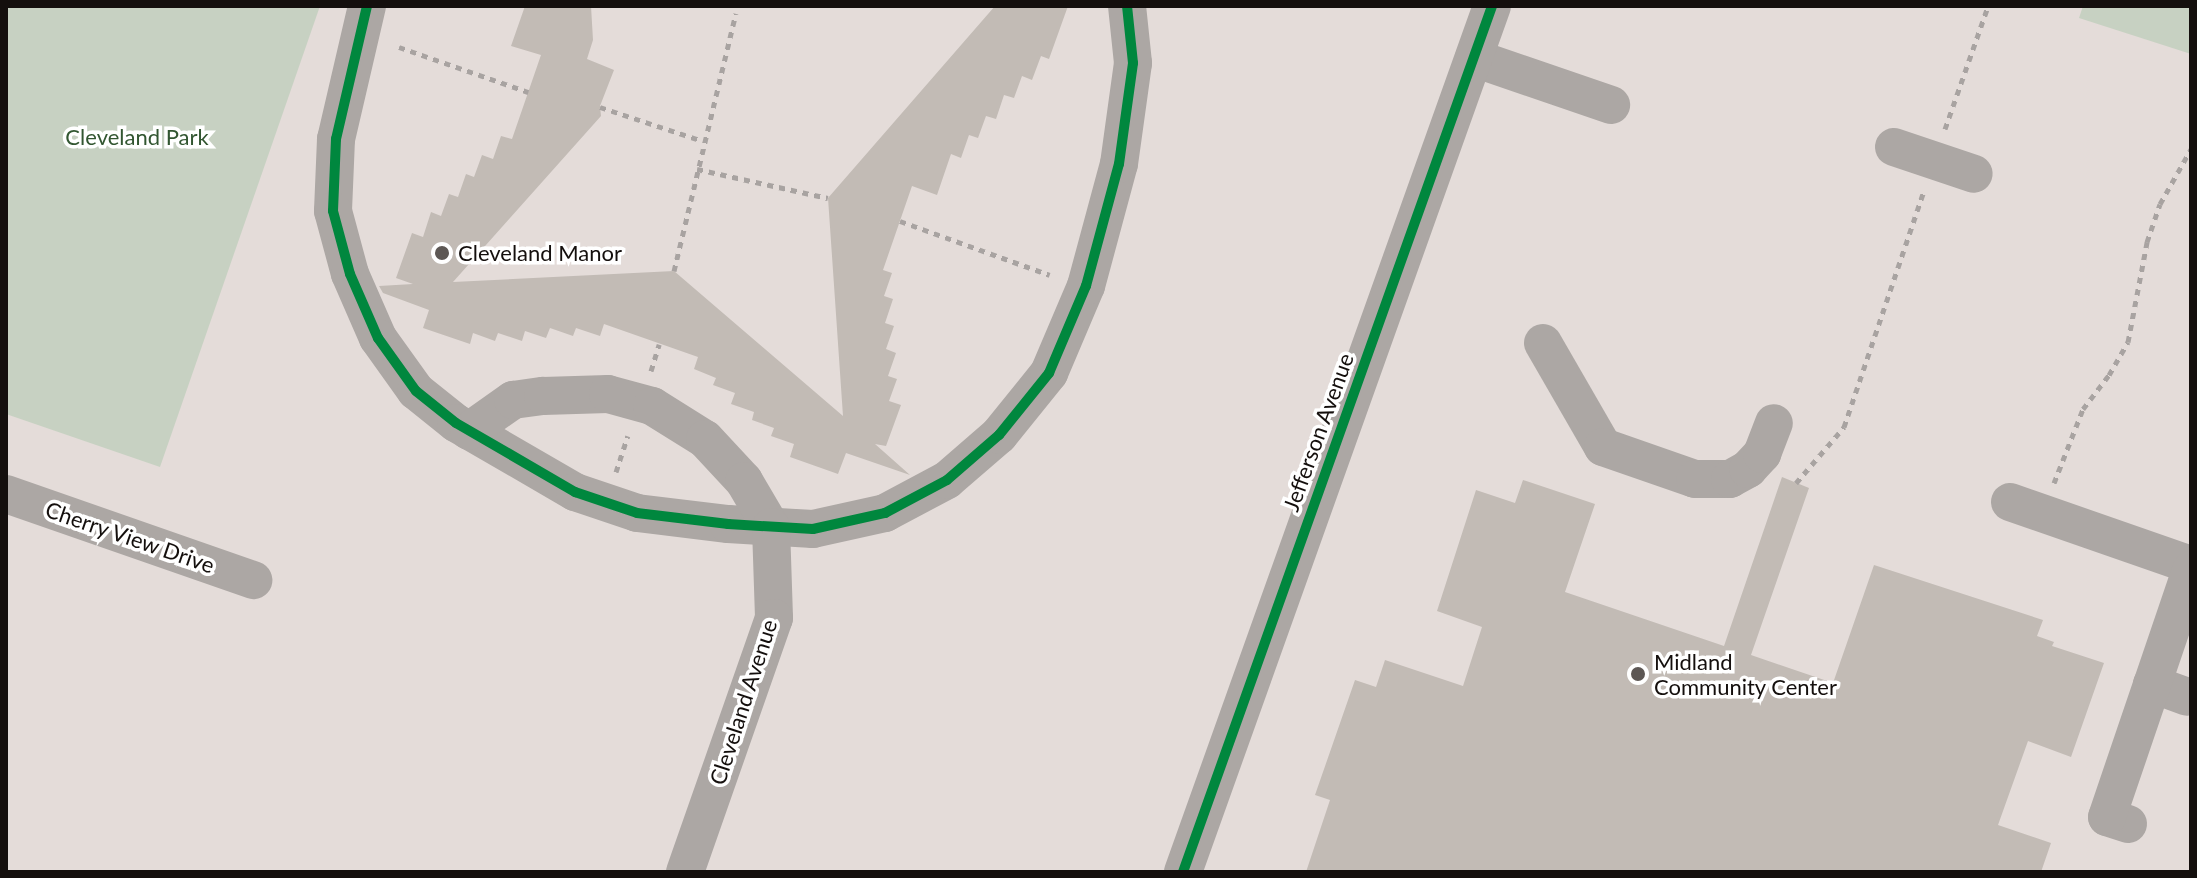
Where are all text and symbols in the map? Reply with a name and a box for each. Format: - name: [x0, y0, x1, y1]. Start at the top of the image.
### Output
- park label: Cleveland Park: [65, 124, 209, 150]
- place label: Cleveland Manor: [458, 240, 622, 266]
- marker: Cleveland Manor: [433, 244, 451, 262]
- street label: Jefferson Avenue: [1277, 349, 1359, 515]
- street label: Cherry View Drive: [41, 495, 219, 579]
- street label: Cleveland Avenue: [704, 616, 782, 788]
- place label: Midland Community Center: [1654, 648, 1837, 700]
- marker: Midland Community Center: [1629, 665, 1647, 683]

